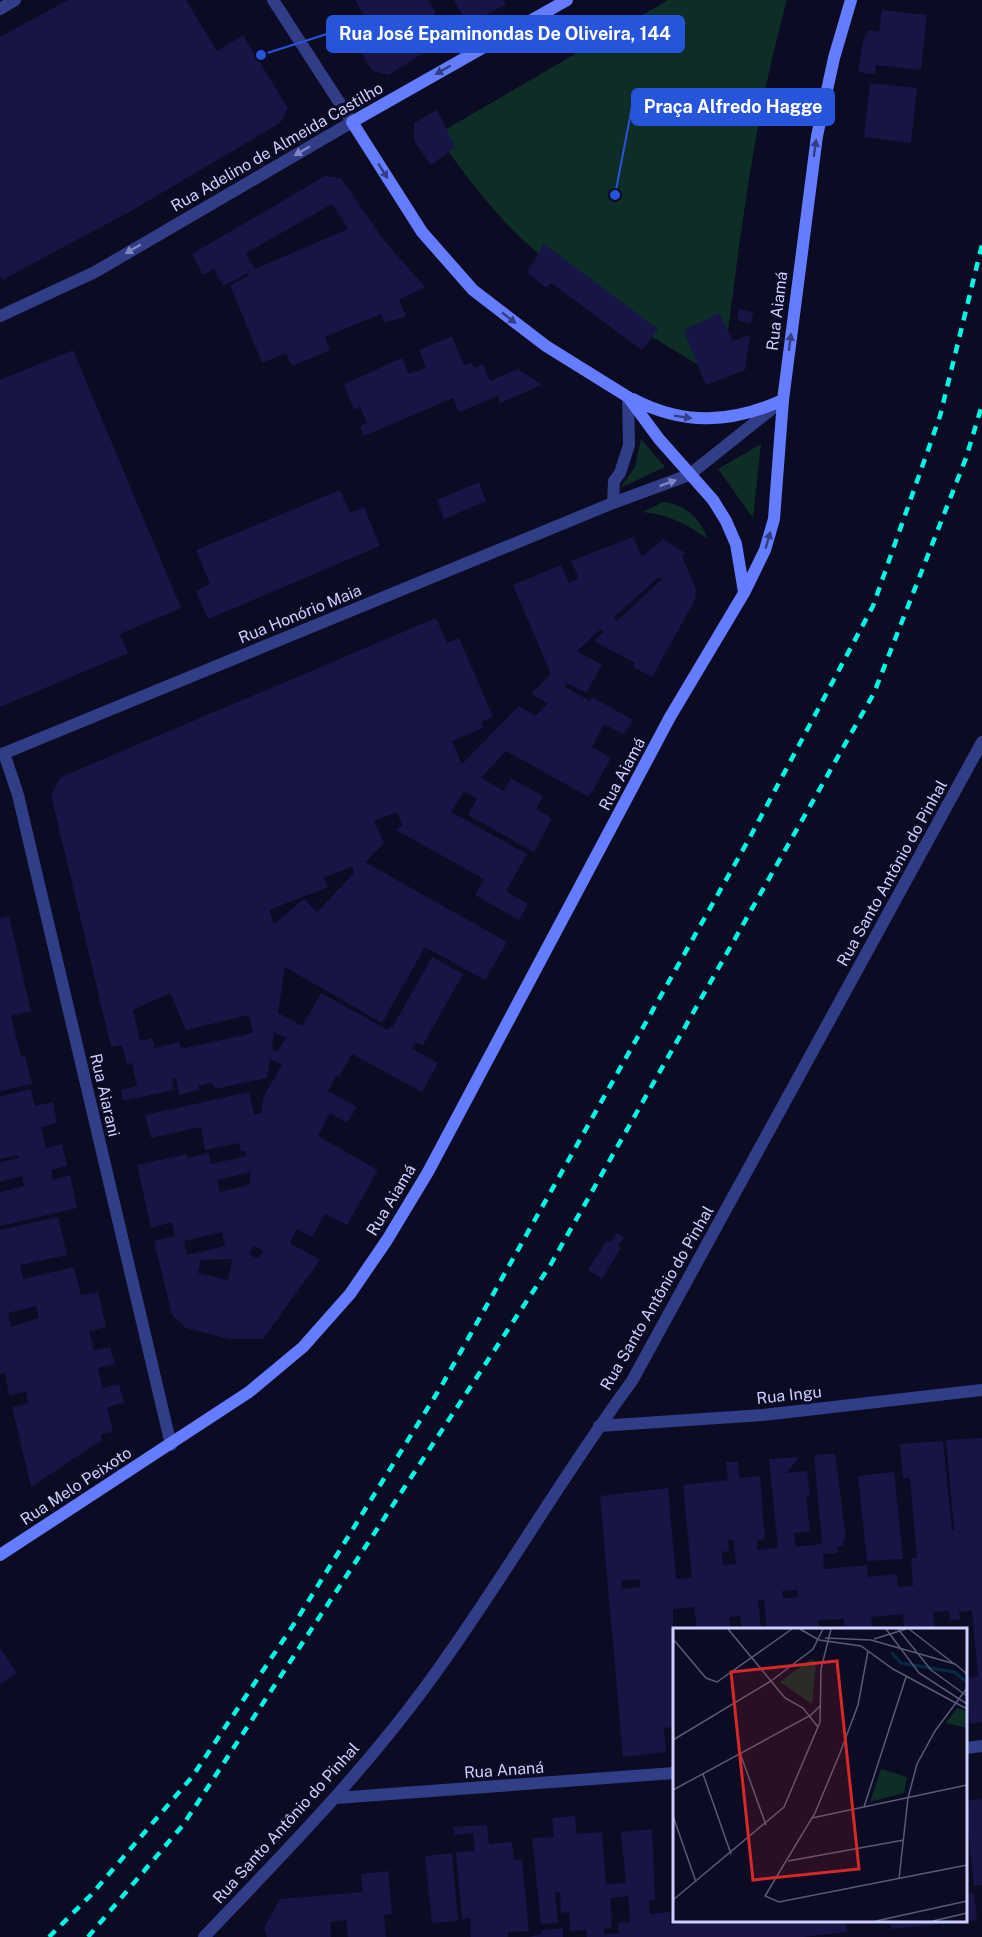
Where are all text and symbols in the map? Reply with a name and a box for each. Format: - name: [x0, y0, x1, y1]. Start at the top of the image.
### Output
- callout: Rua José Epaminondas De Oliveira, 144: [327, 16, 684, 52]
- text: Rua José Epaminondas De Oliveira, 144: [339, 23, 671, 44]
- one-way arrow: [435, 65, 452, 75]
- street label: Rua Adelino de Almeida Castilho: [168, 78, 386, 216]
- callout: Praça Alfredo Hagge: [632, 89, 834, 125]
- text: Praça Alfredo Hagge: [644, 96, 822, 117]
- one-way arrow: [810, 139, 819, 158]
- one-way arrow: [294, 146, 310, 157]
- one-way arrow: [378, 163, 389, 179]
- one-way arrow: [125, 244, 141, 255]
- street label: Rua Aiamá: [763, 270, 791, 352]
- one-way arrow: [502, 311, 517, 323]
- one-way arrow: [785, 332, 795, 351]
- one-way arrow: [674, 413, 693, 422]
- one-way arrow: [659, 477, 677, 487]
- one-way arrow: [764, 531, 773, 549]
- street label: Rua Honório Maia: [236, 581, 364, 647]
- street label: Rua Aiamá: [595, 734, 649, 814]
- street label: Rua Santo Antônio do Pinhal: [833, 777, 951, 969]
- street label: Rua Aiarani: [86, 1052, 124, 1138]
- street label: Rua Aiamá: [362, 1161, 420, 1239]
- street label: Rua Santo Antônio do Pinhal: [596, 1202, 718, 1394]
- street label: Rua Ingu: [755, 1382, 823, 1408]
- street label: Rua Melo Peixoto: [17, 1443, 135, 1529]
- inset map: [673, 1628, 967, 1922]
- street label: Rua Santo Antônio do Pinhal: [209, 1739, 363, 1907]
- street label: Rua Ananá: [463, 1758, 545, 1782]

